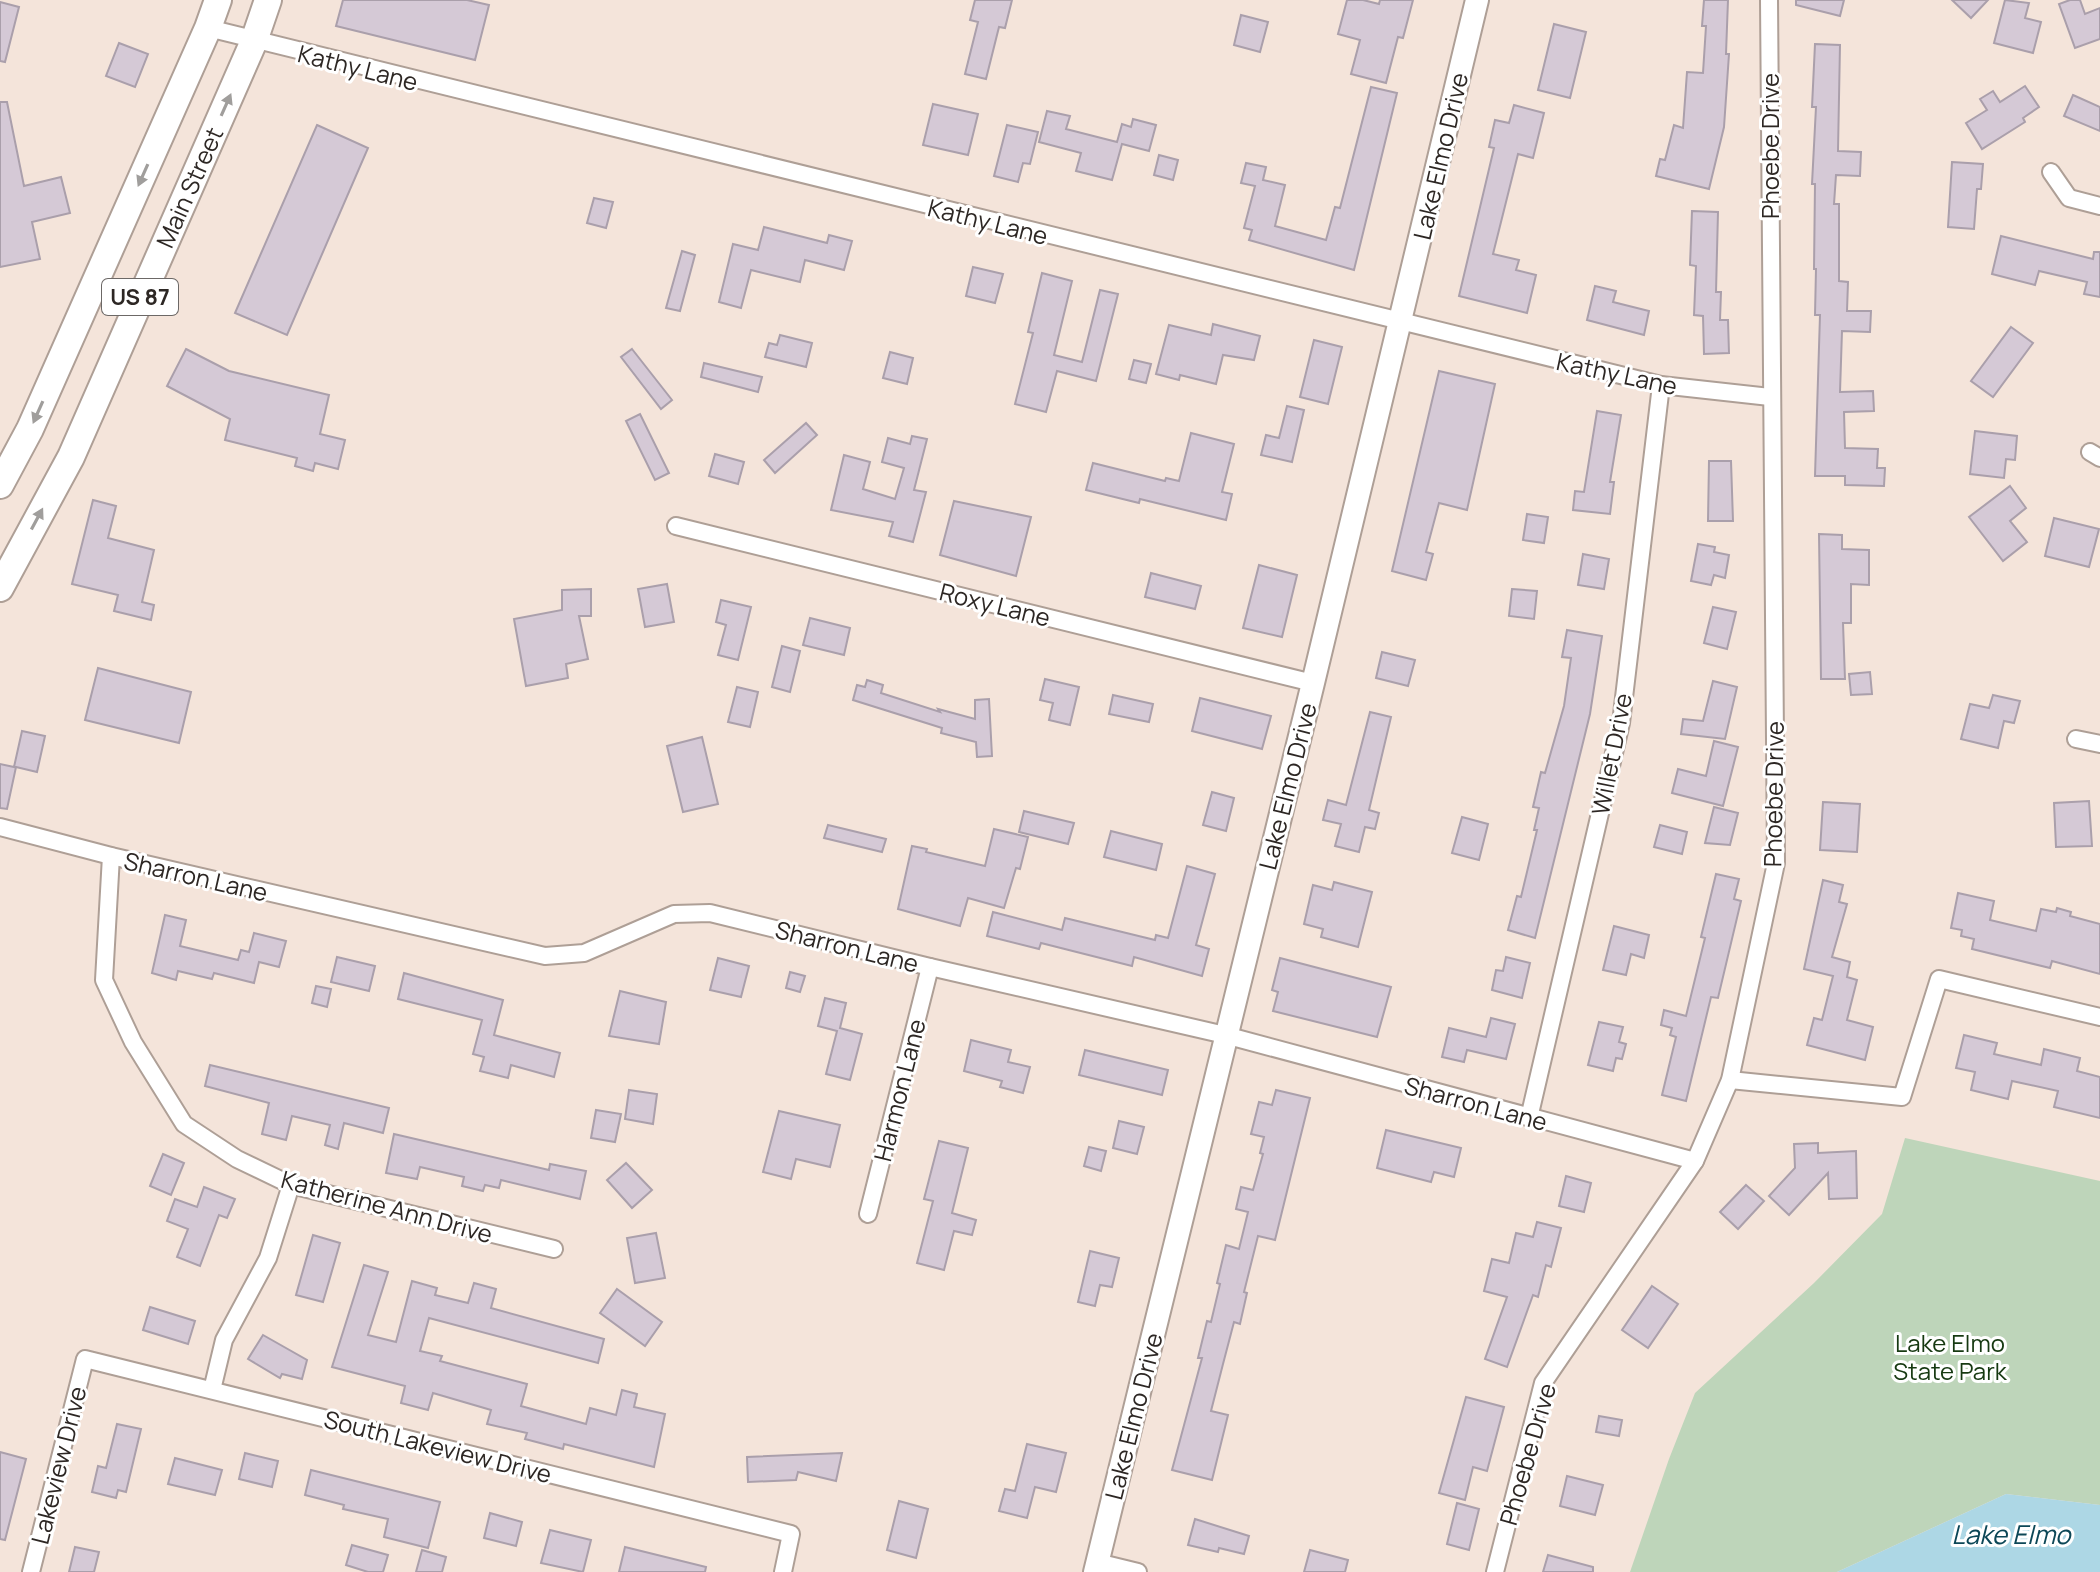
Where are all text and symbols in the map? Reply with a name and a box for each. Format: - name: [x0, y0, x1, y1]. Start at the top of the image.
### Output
- street label: Kathy Lane: [294, 36, 422, 98]
- street label: Lake Elmo Drive: [1405, 69, 1475, 243]
- street label: Phoebe Drive: [1753, 73, 1786, 219]
- one-way arrow: [219, 93, 232, 116]
- street label: Main Street: [148, 122, 230, 252]
- one-way arrow: [136, 163, 150, 186]
- street label: Kathy Lane: [924, 190, 1052, 252]
- road number: US 87: [102, 279, 178, 315]
- street label: Kathy Lane: [1554, 344, 1680, 402]
- one-way arrow: [31, 400, 44, 424]
- one-way arrow: [30, 508, 44, 531]
- street label: Roxy Lane: [936, 574, 1054, 634]
- street label: Willet Drive: [1583, 690, 1639, 818]
- street label: Lake Elmo Drive: [1250, 699, 1324, 873]
- street label: Phoebe Drive: [1755, 721, 1791, 867]
- street label: Sharron Lane: [121, 843, 271, 909]
- street label: Sharron Lane: [772, 912, 922, 980]
- street label: Harmon Lane: [865, 1015, 933, 1165]
- street label: Sharron Lane: [1401, 1068, 1551, 1138]
- street label: Katherine Ann Drive: [278, 1162, 496, 1250]
- park label: Lake Elmo State Park: [1893, 1326, 2008, 1387]
- street label: Lake Elmo Drive: [1096, 1329, 1170, 1503]
- street label: Phoebe Drive: [1491, 1379, 1563, 1529]
- street label: Lakeview Drive: [22, 1383, 94, 1547]
- street label: South Lakeview Drive: [321, 1402, 555, 1490]
- water label: Lake Elmo: [1952, 1516, 2072, 1552]

